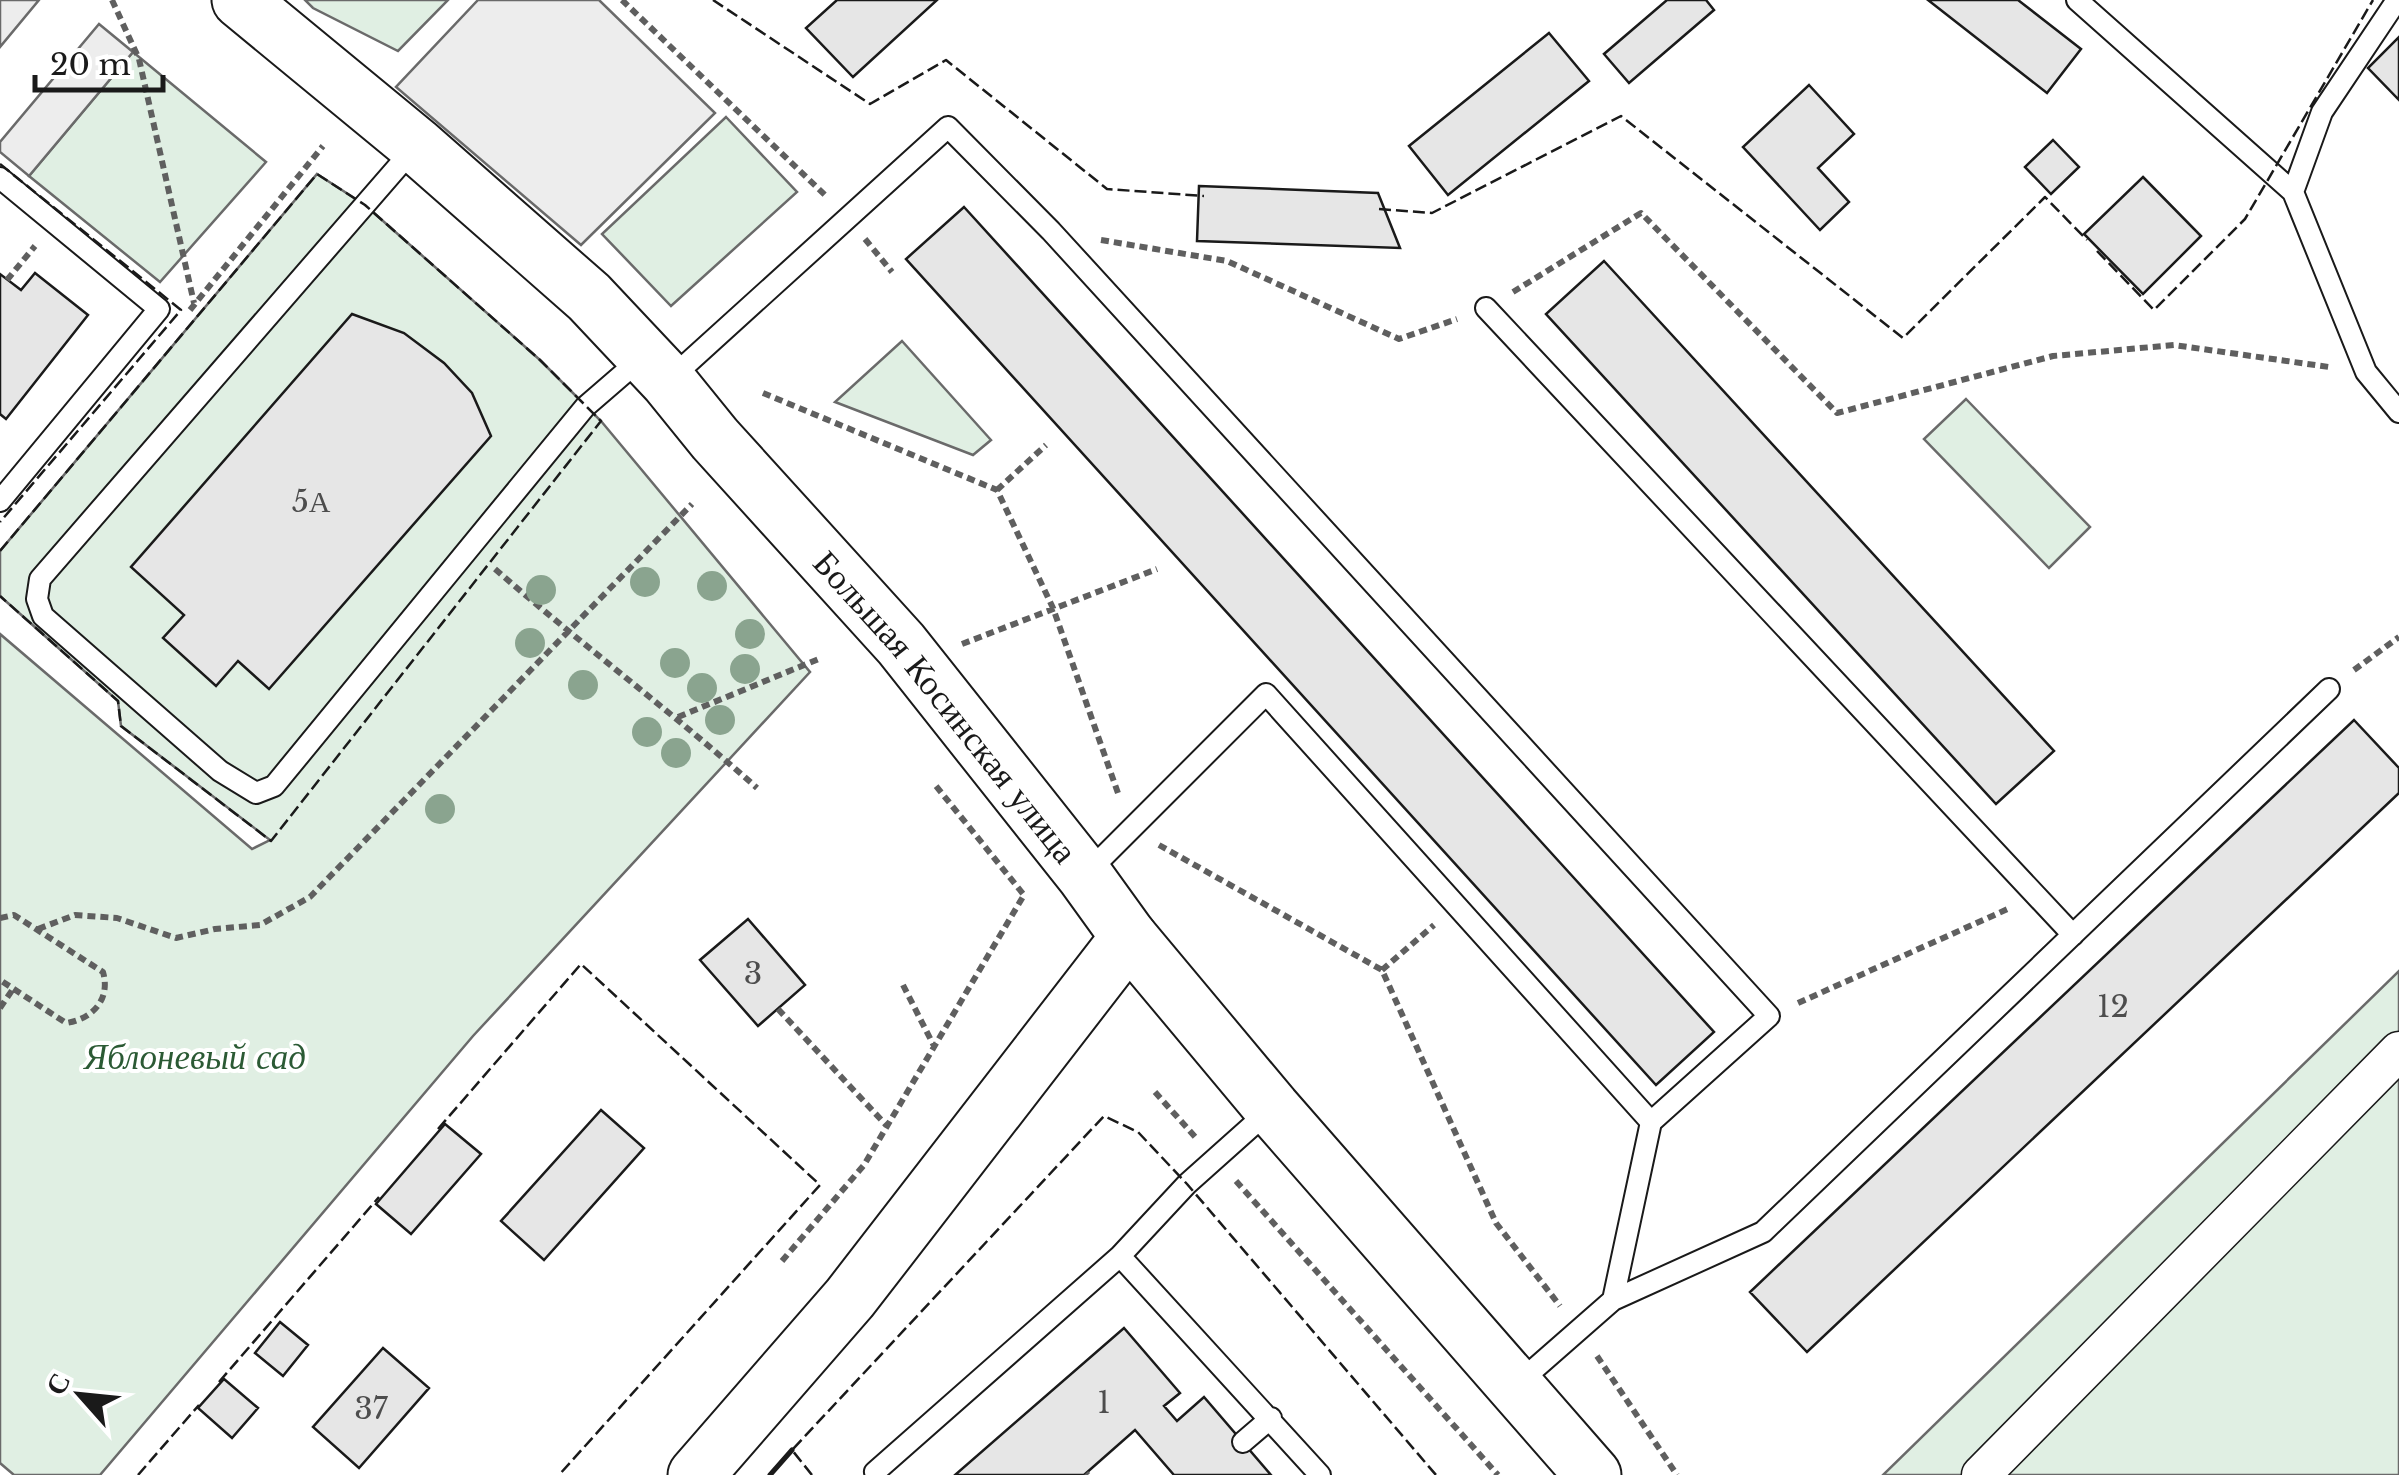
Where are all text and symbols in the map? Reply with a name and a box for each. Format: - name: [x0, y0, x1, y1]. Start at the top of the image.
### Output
- scale bar: [35, 30, 162, 92]
- text: 20 m: [50, 46, 131, 83]
- house number: 5А: [292, 483, 331, 520]
- street label: Большая Косинская улица: [805, 541, 1088, 872]
- house number: 3: [744, 955, 762, 992]
- house number: 12: [2097, 988, 2129, 1025]
- park label: Яблоневый сад: [82, 1035, 306, 1078]
- north arrow: [30, 1345, 130, 1445]
- text: С: [38, 1367, 78, 1401]
- house number: 1: [1097, 1384, 1111, 1421]
- house number: 37: [354, 1390, 389, 1427]

